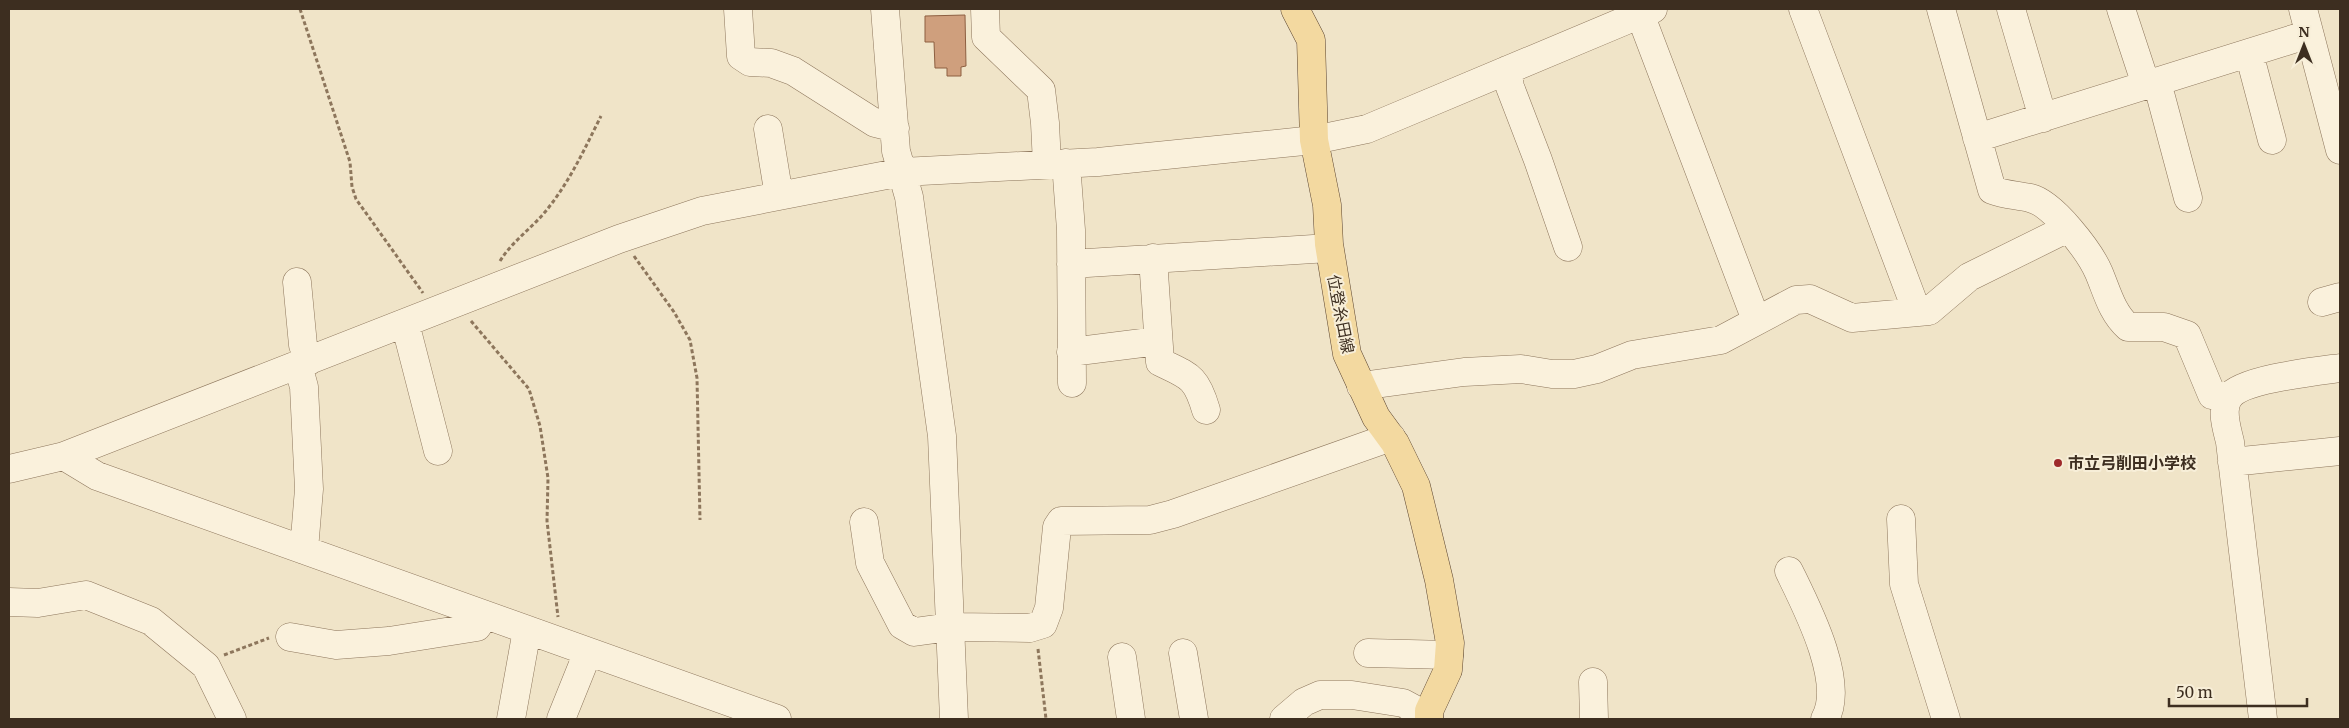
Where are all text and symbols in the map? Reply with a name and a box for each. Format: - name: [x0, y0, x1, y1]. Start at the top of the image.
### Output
- north arrow: [2279, 20, 2329, 70]
- text: N: [2298, 23, 2310, 41]
- street label: 位登糸田線: [1324, 273, 1358, 355]
- place label: 市立弓削田小学校: [2068, 453, 2196, 473]
- marker: 市立弓削田小学校: [2052, 457, 2064, 469]
- scale bar: [2169, 676, 2306, 708]
- text: 50 m: [2176, 683, 2213, 702]

